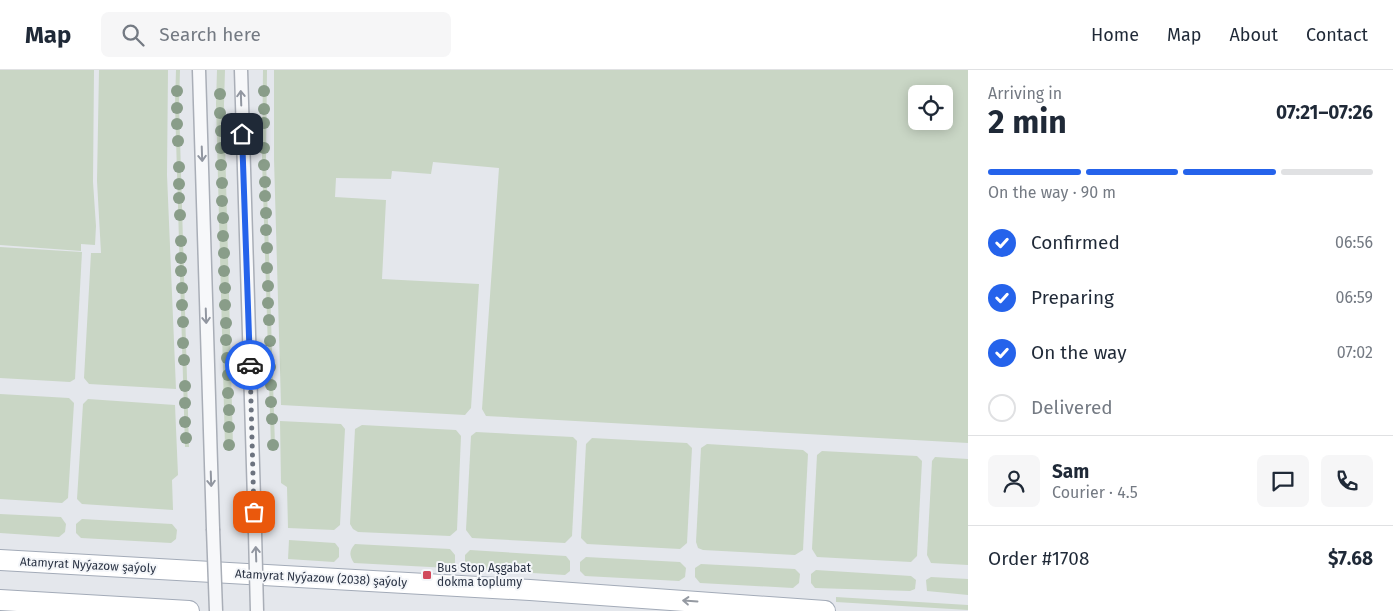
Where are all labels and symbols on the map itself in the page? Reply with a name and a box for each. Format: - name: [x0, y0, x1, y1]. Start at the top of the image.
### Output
- one-way arrow: [237, 90, 246, 106]
- pin: [221, 113, 263, 155]
- one-way arrow: [197, 145, 206, 161]
- one-way arrow: [202, 308, 211, 324]
- courier: [225, 340, 275, 390]
- one-way arrow: [207, 470, 216, 486]
- pin: [233, 491, 275, 533]
- one-way arrow: [251, 546, 260, 562]
- street label: Atamyrat Nyýazow şaýoly: [20, 554, 157, 576]
- place label: Bus Stop Aşgabat dokma toplumy: [437, 561, 532, 589]
- street label: Atamyrat Nyýazow (2038) şaýoly: [235, 566, 408, 590]
- marker: Bus Stop Aşgabat dokma toplumy: [421, 569, 433, 581]
- one-way arrow: [682, 597, 698, 606]

